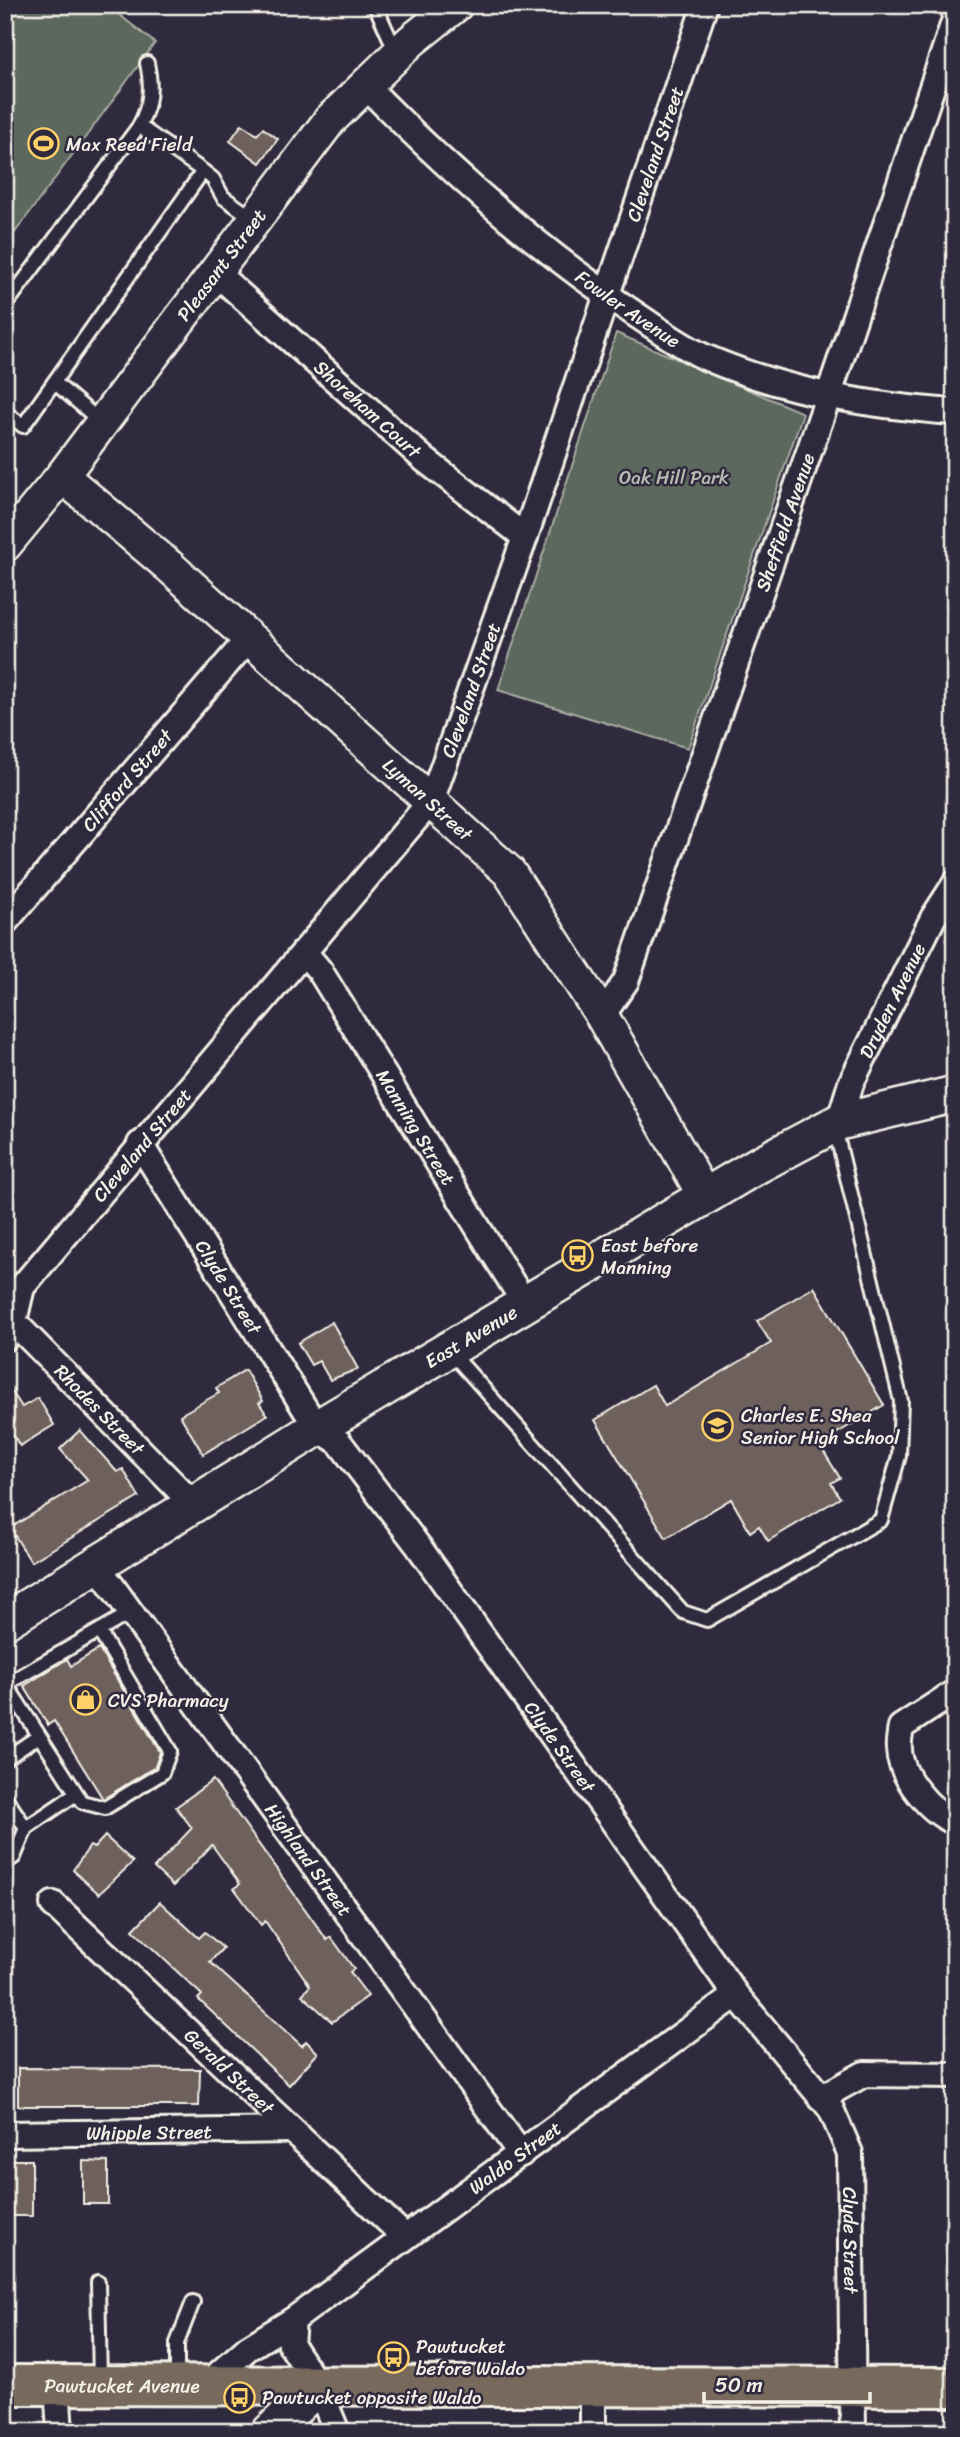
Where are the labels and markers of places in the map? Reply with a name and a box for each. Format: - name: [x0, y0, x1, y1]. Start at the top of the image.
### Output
- sports icon: Max Reed Field: [26, 127, 60, 161]
- place label: Max Reed Field: [66, 128, 194, 161]
- place label: East before Manning: [601, 1229, 699, 1284]
- bus stop icon: East before Manning: [561, 1239, 595, 1273]
- place label: Charles E. Shea Senior High School: [741, 1399, 900, 1454]
- school or university icon: Charles E. Shea Senior High School: [701, 1409, 735, 1443]
- shop icon: CVS Pharmacy: [68, 1683, 102, 1717]
- place label: CVS Pharmacy: [108, 1684, 229, 1717]
- place label: Pawtucket before Waldo: [416, 2330, 526, 2385]
- bus stop icon: Pawtucket before Waldo: [376, 2340, 410, 2374]
- bus stop icon: Pawtucket opposite Waldo: [222, 2380, 256, 2414]
- place label: Pawtucket opposite Waldo: [262, 2381, 481, 2414]

